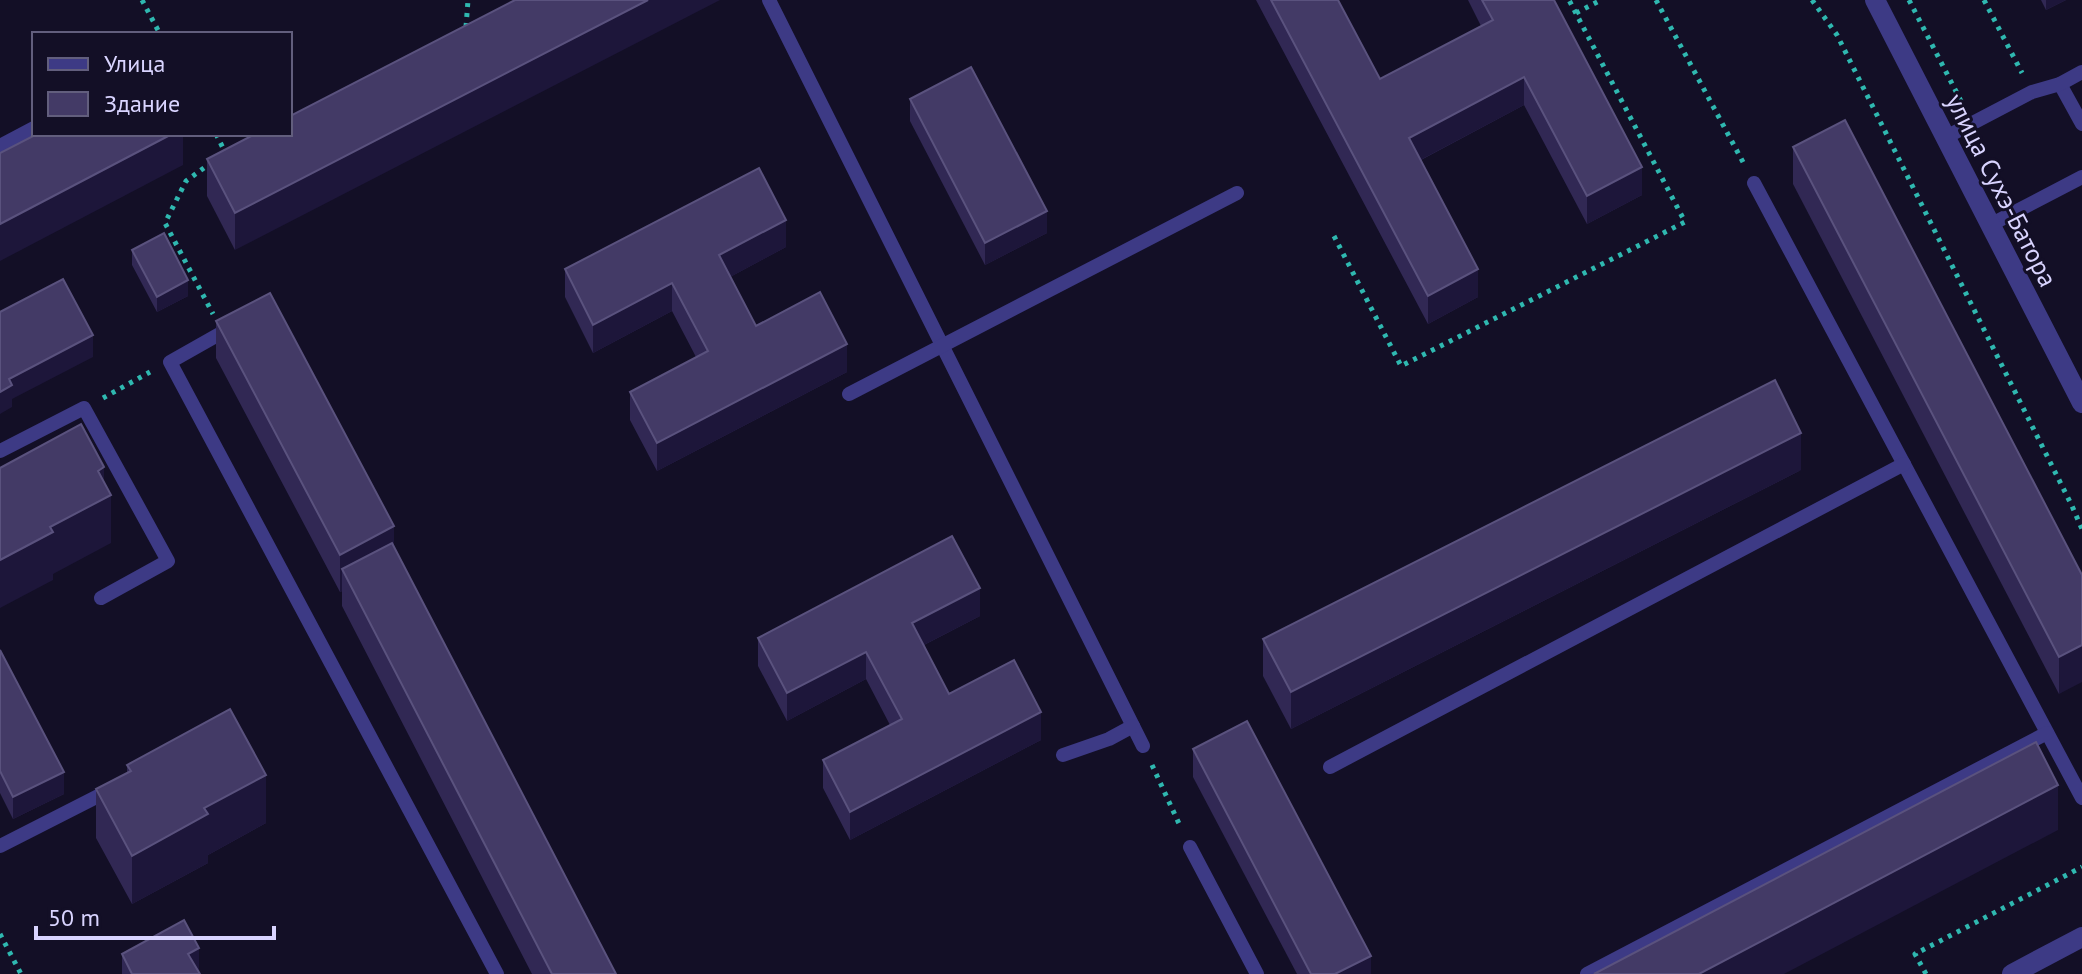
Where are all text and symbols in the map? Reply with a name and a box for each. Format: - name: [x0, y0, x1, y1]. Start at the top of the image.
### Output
- legend: [32, 32, 292, 136]
- text: Улица: [104, 48, 165, 79]
- text: Здание: [104, 88, 180, 119]
- street label: улица Сухэ-Батора: [1939, 88, 2065, 292]
- scale bar: [36, 890, 274, 940]
- text: 50 m: [48, 902, 100, 933]

